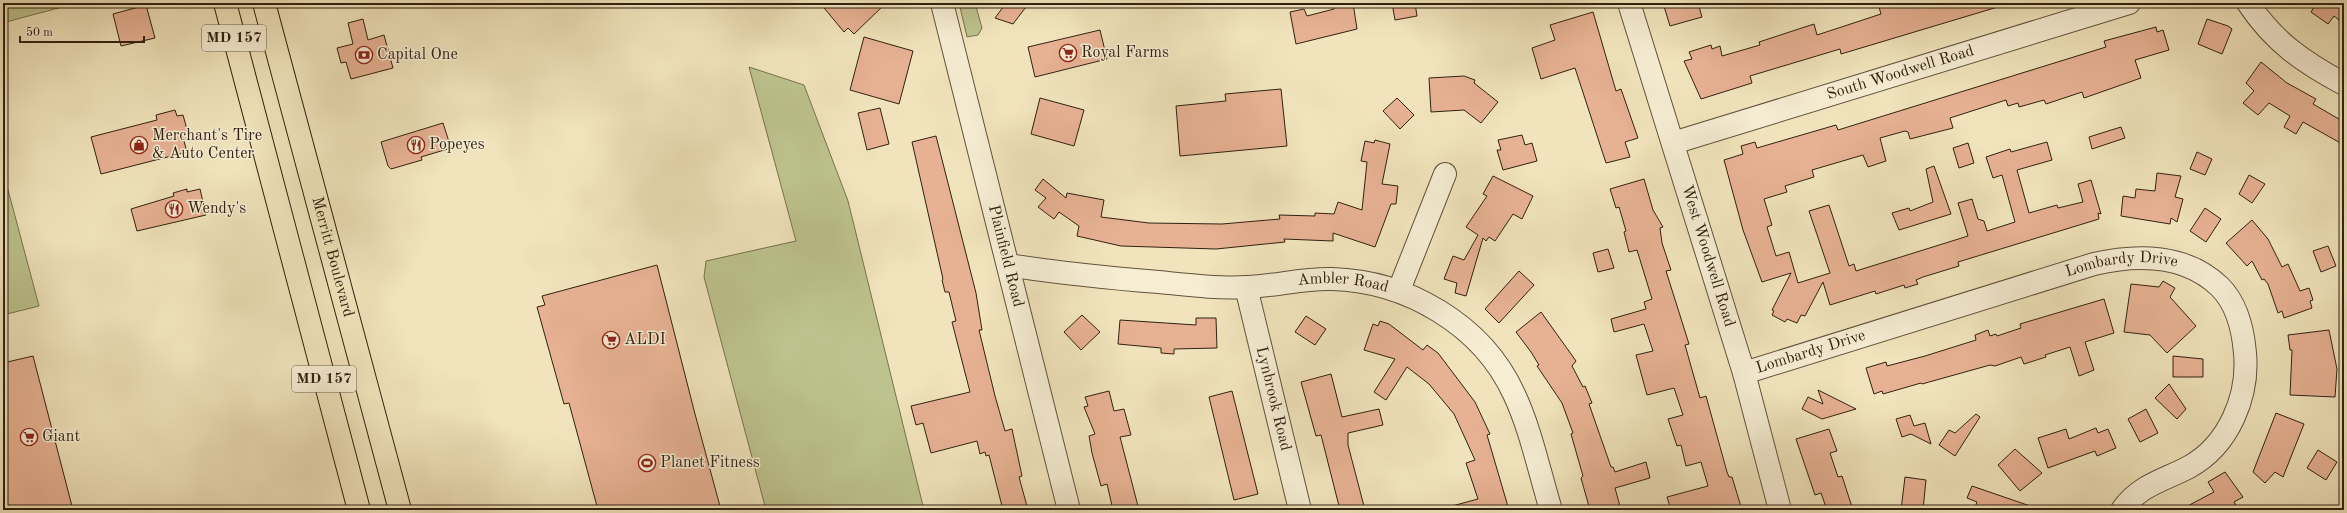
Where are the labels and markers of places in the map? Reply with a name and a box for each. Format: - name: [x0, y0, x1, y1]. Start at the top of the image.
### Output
- supermarket icon: Royal Farms: [1058, 43, 1078, 63]
- bank icon: Capital One: [354, 45, 374, 65]
- place label: Royal Farms: [1081, 45, 1169, 61]
- place label: Capital One: [377, 47, 458, 63]
- place label: Merchant's Tire & Auto Center: [152, 128, 262, 162]
- shop icon: Merchant's Tire & Auto Center: [129, 135, 149, 155]
- restaurant icon: Popeyes: [406, 135, 426, 155]
- place label: Popeyes: [429, 137, 485, 153]
- restaurant icon: Wendy's: [164, 199, 184, 219]
- place label: Wendy's: [187, 201, 246, 217]
- supermarket icon: ALDI: [601, 330, 621, 350]
- place label: ALDI: [624, 332, 666, 348]
- supermarket icon: Giant: [19, 427, 39, 447]
- place label: Giant: [42, 429, 80, 445]
- sports icon: Planet Fitness: [637, 453, 657, 473]
- place label: Planet Fitness: [660, 455, 760, 471]

